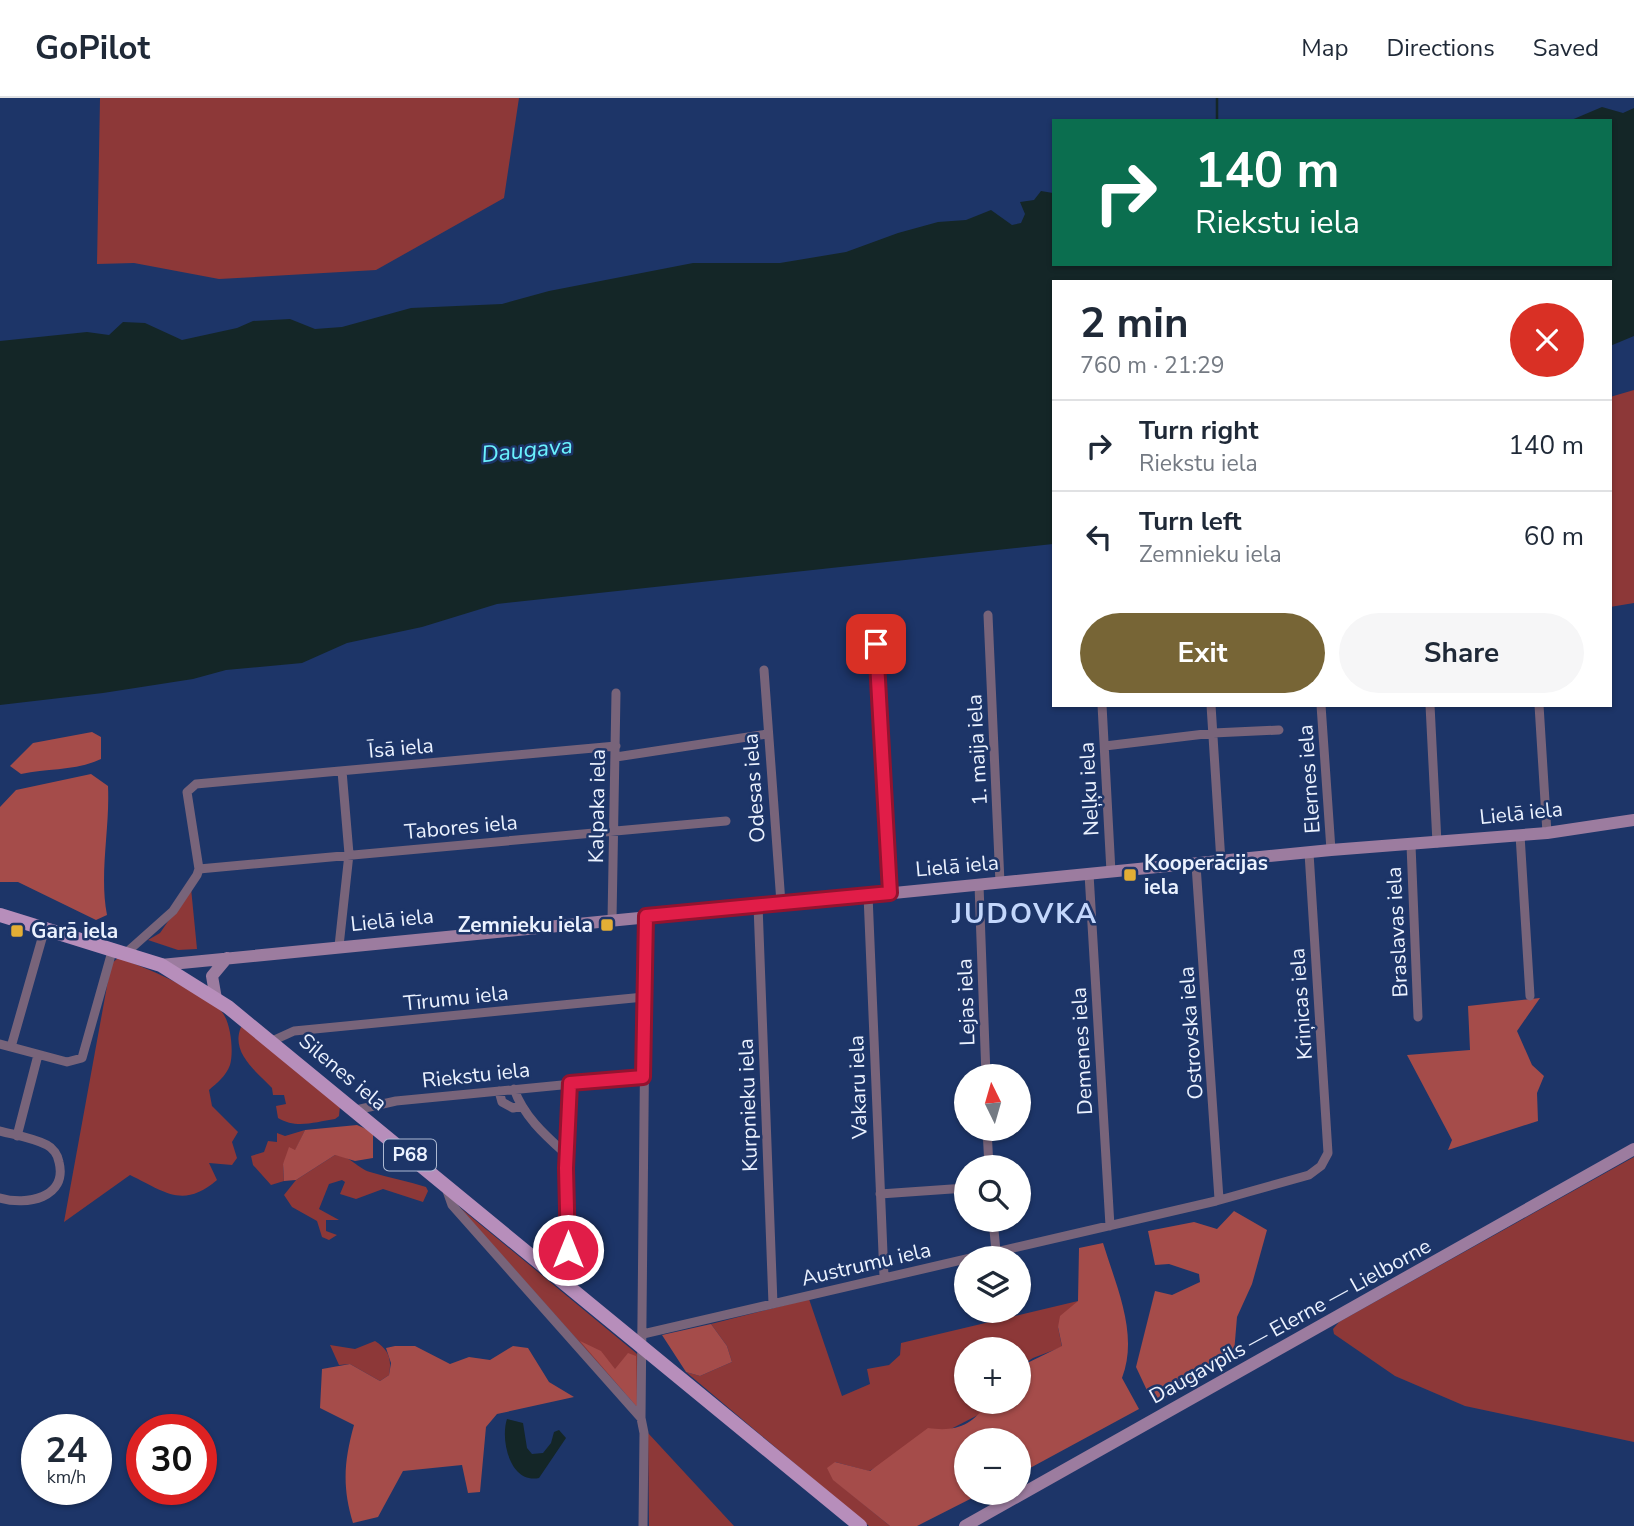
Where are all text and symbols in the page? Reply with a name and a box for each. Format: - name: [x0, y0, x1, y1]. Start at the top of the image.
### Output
- text: GoPilot: [35, 26, 150, 71]
- text: Map: [1301, 32, 1348, 64]
- text: Directions: [1386, 32, 1495, 64]
- text: Saved: [1533, 32, 1599, 64]
- text: 140 m: [1195, 137, 1339, 204]
- icon: right: [1080, 147, 1171, 238]
- text: Riekstu iela: [1195, 201, 1360, 244]
- text: 2 min: [1080, 295, 1189, 352]
- button: close: [1510, 303, 1584, 377]
- text: 760 m · 21:29: [1080, 350, 1225, 381]
- text: Turn right: [1139, 413, 1258, 448]
- icon: right: [1080, 427, 1118, 465]
- text: 140 m: [1508, 428, 1584, 463]
- water label: Daugava: [480, 430, 574, 470]
- text: Riekstu iela: [1139, 448, 1258, 479]
- text: Turn left: [1139, 504, 1242, 539]
- icon: left: [1080, 518, 1118, 556]
- text: 60 m: [1524, 519, 1584, 554]
- text: Zemnieku iela: [1139, 539, 1282, 570]
- button: Exit: [1080, 613, 1325, 693]
- button: Share: [1339, 613, 1584, 693]
- pin: [846, 614, 906, 674]
- icon: arrive: [857, 625, 895, 663]
- street label: 1. maija iela: [960, 694, 994, 806]
- street label: Elernes iela: [1291, 724, 1327, 834]
- street label: Īsā iela: [366, 731, 435, 765]
- street label: Odesas iela: [736, 732, 772, 844]
- street label: Neļķu iela: [1073, 741, 1105, 837]
- street label: Kalpaka iela: [582, 749, 612, 863]
- street label: Lielā iela: [1478, 795, 1564, 831]
- street label: Tabores iela: [403, 808, 519, 846]
- street label: Lielā iela: [914, 848, 1000, 884]
- place label: Kooperācijas iela: [1144, 849, 1268, 901]
- street label: Braslavas iela: [1380, 866, 1414, 998]
- marker: Kooperācijas iela: [1122, 867, 1138, 883]
- district label: JUDOVKA: [951, 895, 1098, 933]
- street label: Lielā iela: [349, 902, 435, 938]
- place label: Zemnieku iela: [458, 911, 593, 939]
- place label: Garā iela: [31, 917, 118, 945]
- marker: Zemnieku iela: [599, 917, 615, 933]
- marker: Garā iela: [9, 923, 25, 939]
- street label: Kriņicas iela: [1283, 947, 1319, 1061]
- street label: Lejas iela: [950, 958, 982, 1046]
- street label: Ostrovska iela: [1172, 965, 1210, 1101]
- street label: Tīrumu iela: [402, 979, 510, 1017]
- street label: Demenes iela: [1065, 986, 1099, 1116]
- street label: Silenes iela: [293, 1027, 393, 1117]
- street label: Vakaru iela: [842, 1035, 874, 1140]
- street label: Kurpnieku iela: [732, 1038, 764, 1172]
- street label: Riekstu iela: [421, 1055, 531, 1095]
- north arrow: [954, 1064, 1031, 1141]
- map controls: [954, 1064, 1031, 1505]
- road number: P68: [384, 1140, 436, 1170]
- button: search: [954, 1155, 1031, 1232]
- position arrow: [531, 1213, 605, 1287]
- street label: Daugavpils — Elerne — Lielborne: [1144, 1232, 1436, 1410]
- street label: Austrumu iela: [798, 1235, 934, 1293]
- button: layers: [954, 1246, 1031, 1323]
- button: +: [954, 1337, 1031, 1414]
- speed limit sign: 30: [126, 1414, 217, 1505]
- text: 24: [45, 1427, 88, 1474]
- button: −: [954, 1428, 1031, 1505]
- text: km/h: [47, 1465, 86, 1489]

